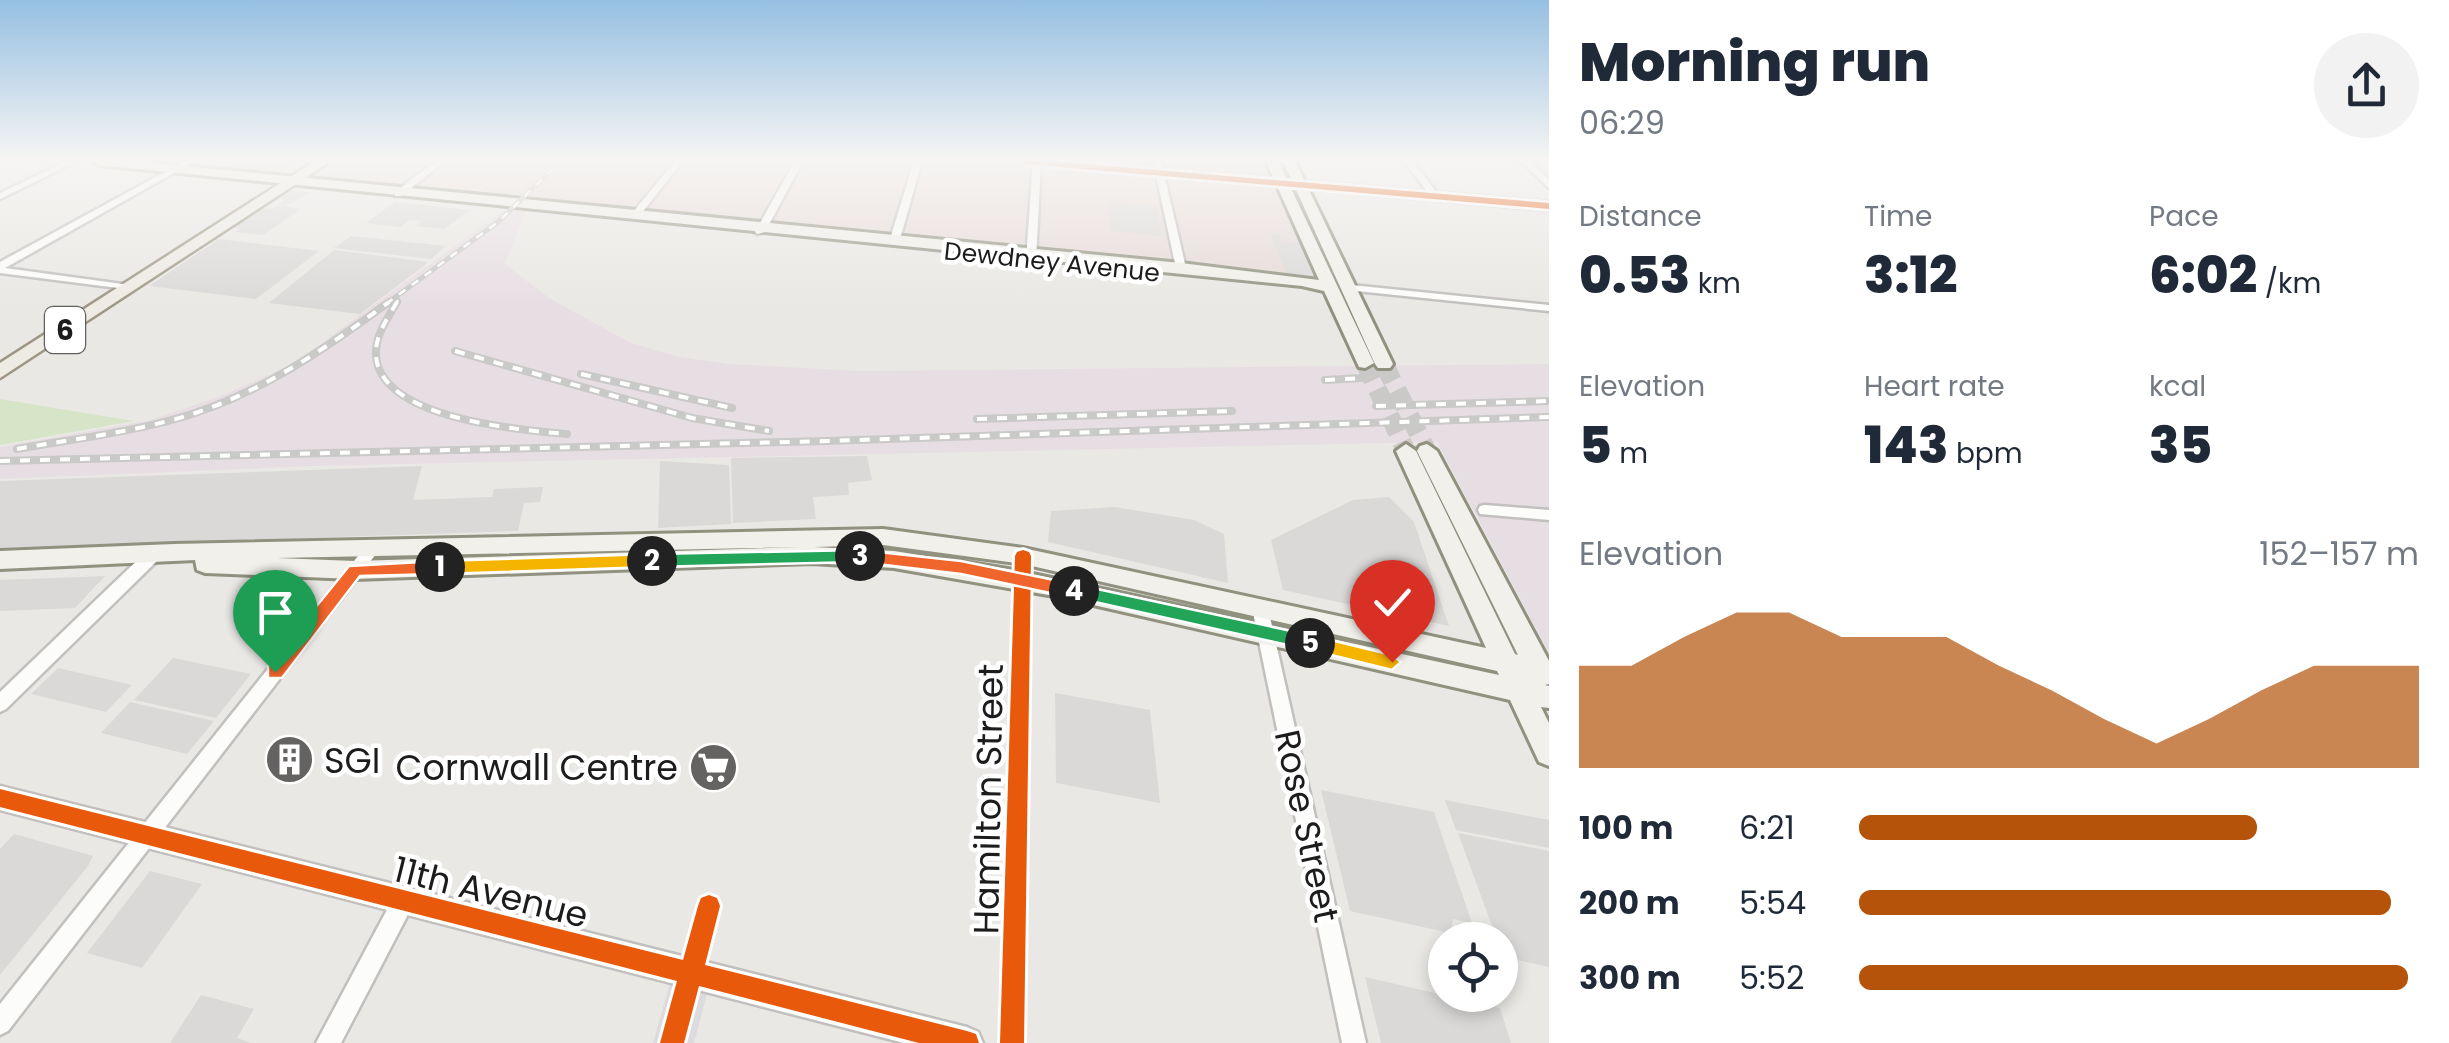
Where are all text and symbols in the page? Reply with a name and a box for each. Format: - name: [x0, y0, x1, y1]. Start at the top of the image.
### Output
- text: Morning run: [1579, 23, 1930, 100]
- button: share: [2314, 33, 2419, 138]
- text: 06:29: [1579, 100, 1665, 145]
- text: Distance: [1579, 197, 1702, 236]
- text: Time: [1864, 197, 1932, 236]
- text: Pace: [2149, 197, 2219, 236]
- street label: Dewdney Avenue: [942, 233, 1162, 291]
- text: 0.53: [1579, 240, 1690, 311]
- text: 3:12: [1864, 240, 1957, 311]
- text: 6:02: [2149, 240, 2257, 311]
- text: km: [1690, 264, 1741, 303]
- text: /km: [2257, 264, 2321, 303]
- road number: 6: [45, 307, 85, 353]
- text: Elevation: [1579, 367, 1705, 406]
- text: Heart rate: [1864, 367, 2005, 406]
- text: kcal: [2149, 367, 2206, 406]
- text: 5: [1579, 410, 1612, 481]
- text: 143: [1864, 410, 1948, 481]
- text: 35: [2149, 410, 2212, 481]
- text: m: [1612, 434, 1648, 473]
- text: bpm: [1948, 434, 2023, 473]
- pin: 3: [835, 531, 885, 581]
- text: Elevation: [1579, 531, 1723, 576]
- text: 152–157 m: [2259, 531, 2419, 576]
- pin: 2: [627, 536, 677, 586]
- text: 3: [852, 536, 868, 575]
- text: 2: [644, 541, 660, 580]
- pin: 1: [415, 542, 465, 592]
- text: 1: [435, 547, 445, 586]
- pin: [1350, 560, 1435, 663]
- pin: 4: [1049, 566, 1099, 616]
- pin: [233, 570, 318, 673]
- text: 4: [1065, 571, 1083, 610]
- icon: check: [1365, 575, 1420, 630]
- icon: arrive: [248, 585, 303, 640]
- pin: 5: [1285, 618, 1335, 668]
- text: 5: [1301, 623, 1319, 662]
- street label: Hamilton Street: [961, 663, 1015, 935]
- street label: Rose Street: [1263, 725, 1351, 927]
- building icon: SGI: [263, 734, 315, 786]
- place label: SGI: [324, 736, 380, 785]
- supermarket icon: Cornwall Centre: [687, 741, 739, 793]
- place label: Cornwall Centre: [396, 743, 678, 792]
- text: 100 m: [1579, 805, 1673, 850]
- text: 6:21: [1739, 805, 1795, 850]
- street label: 11th Avenue: [389, 844, 593, 940]
- text: 200 m: [1579, 880, 1680, 925]
- text: 5:54: [1739, 880, 1806, 925]
- map controls: [1428, 922, 1518, 1012]
- button: locate: [1428, 922, 1518, 1012]
- text: 300 m: [1579, 955, 1681, 1000]
- text: 5:52: [1739, 955, 1804, 1000]

